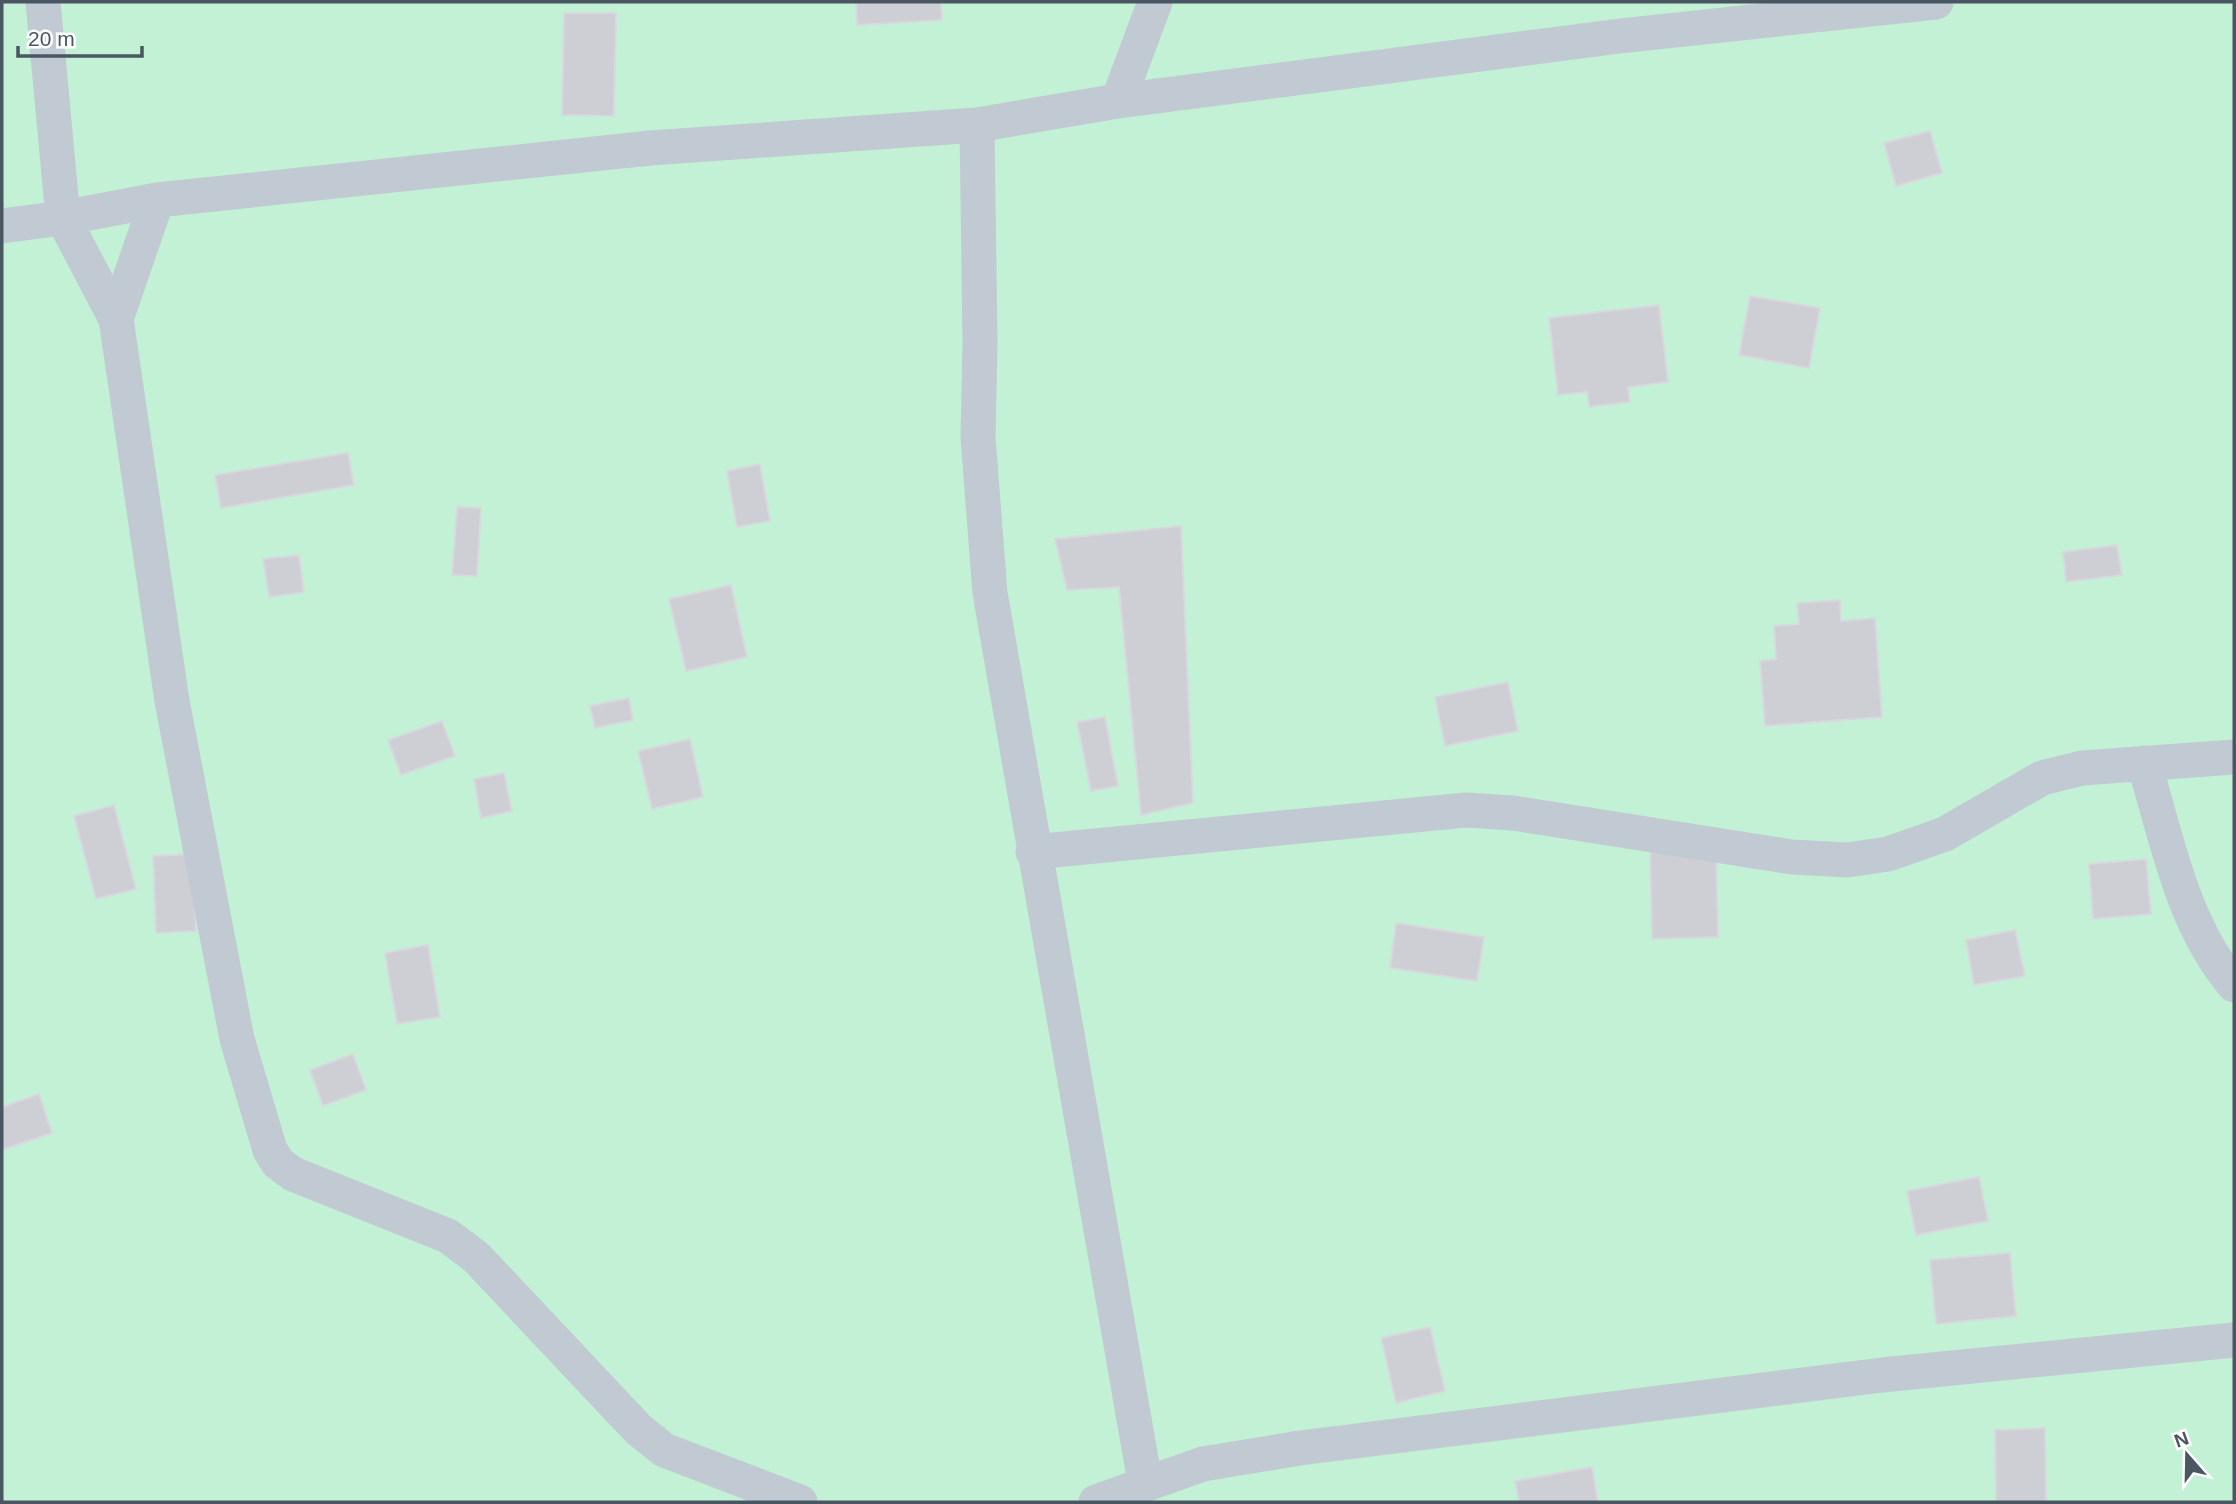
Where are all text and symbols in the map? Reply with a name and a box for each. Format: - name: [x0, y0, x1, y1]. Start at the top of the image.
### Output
- scale bar: [18, 14, 142, 58]
- text: 20 m: [28, 27, 75, 50]
- north arrow: [2152, 1420, 2222, 1490]
- text: N: [2171, 1427, 2191, 1452]

